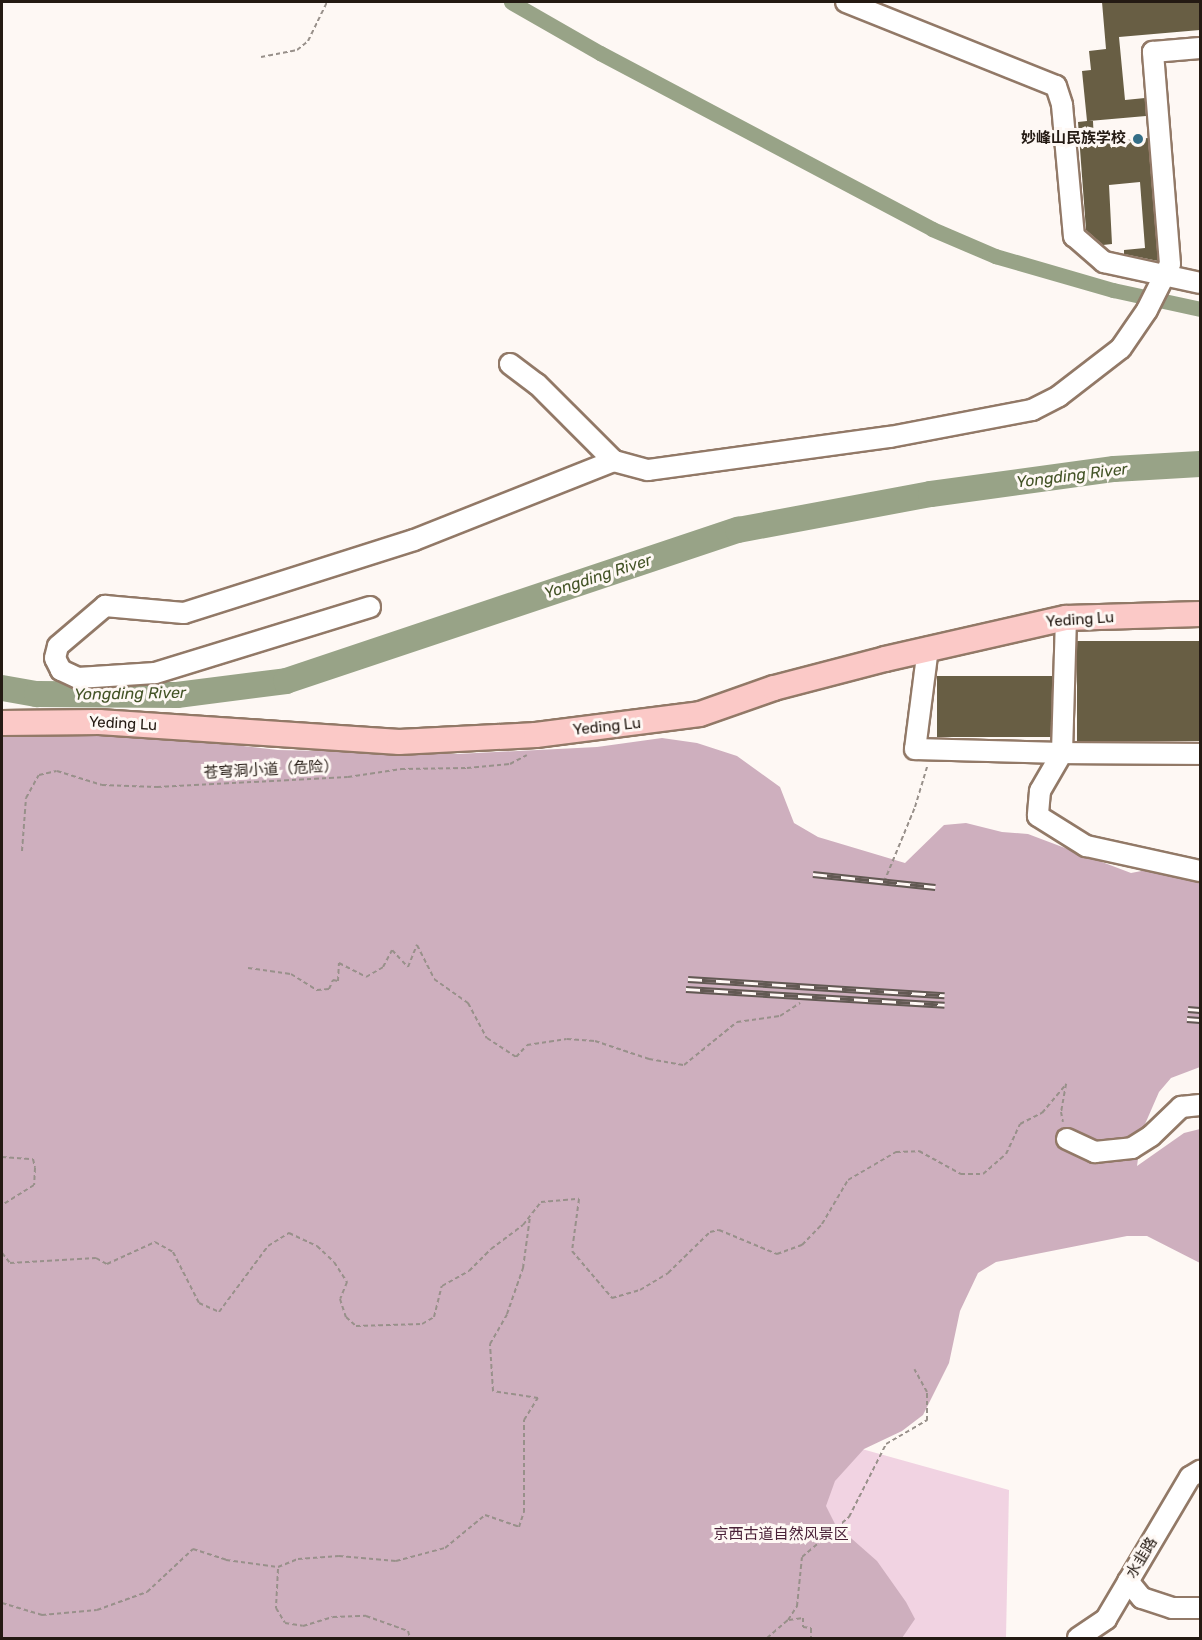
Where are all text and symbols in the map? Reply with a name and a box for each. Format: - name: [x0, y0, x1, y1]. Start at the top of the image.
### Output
- place label: 妙峰山民族学校: [1021, 130, 1126, 148]
- marker: 妙峰山民族学校: [1131, 132, 1145, 146]
- water label: Yongding River: [1015, 460, 1129, 492]
- water label: Yongding River: [542, 551, 654, 603]
- street label: Yeding Lu: [1045, 609, 1115, 631]
- water label: Yongding River: [74, 683, 186, 705]
- street label: Yeding Lu: [88, 713, 158, 735]
- street label: Yeding Lu: [572, 714, 642, 740]
- street label: 苍穹洞小道（危险）: [203, 757, 339, 783]
- park label: 京西古道自然风景区: [714, 1526, 848, 1544]
- street label: 水韭路: [1123, 1534, 1161, 1582]

